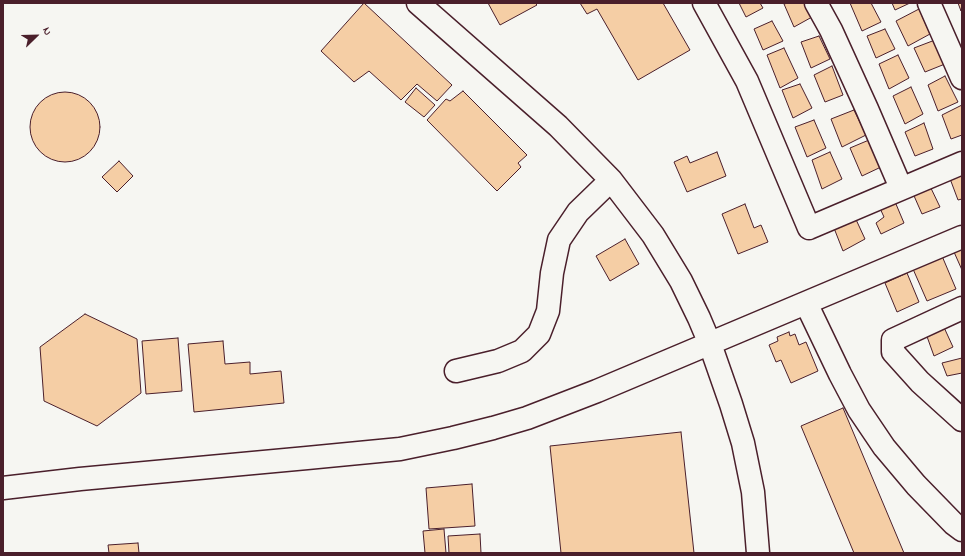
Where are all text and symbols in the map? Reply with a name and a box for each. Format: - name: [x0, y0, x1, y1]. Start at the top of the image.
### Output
- north arrow: [16, 16, 56, 56]
- text: N: [38, 25, 56, 38]

